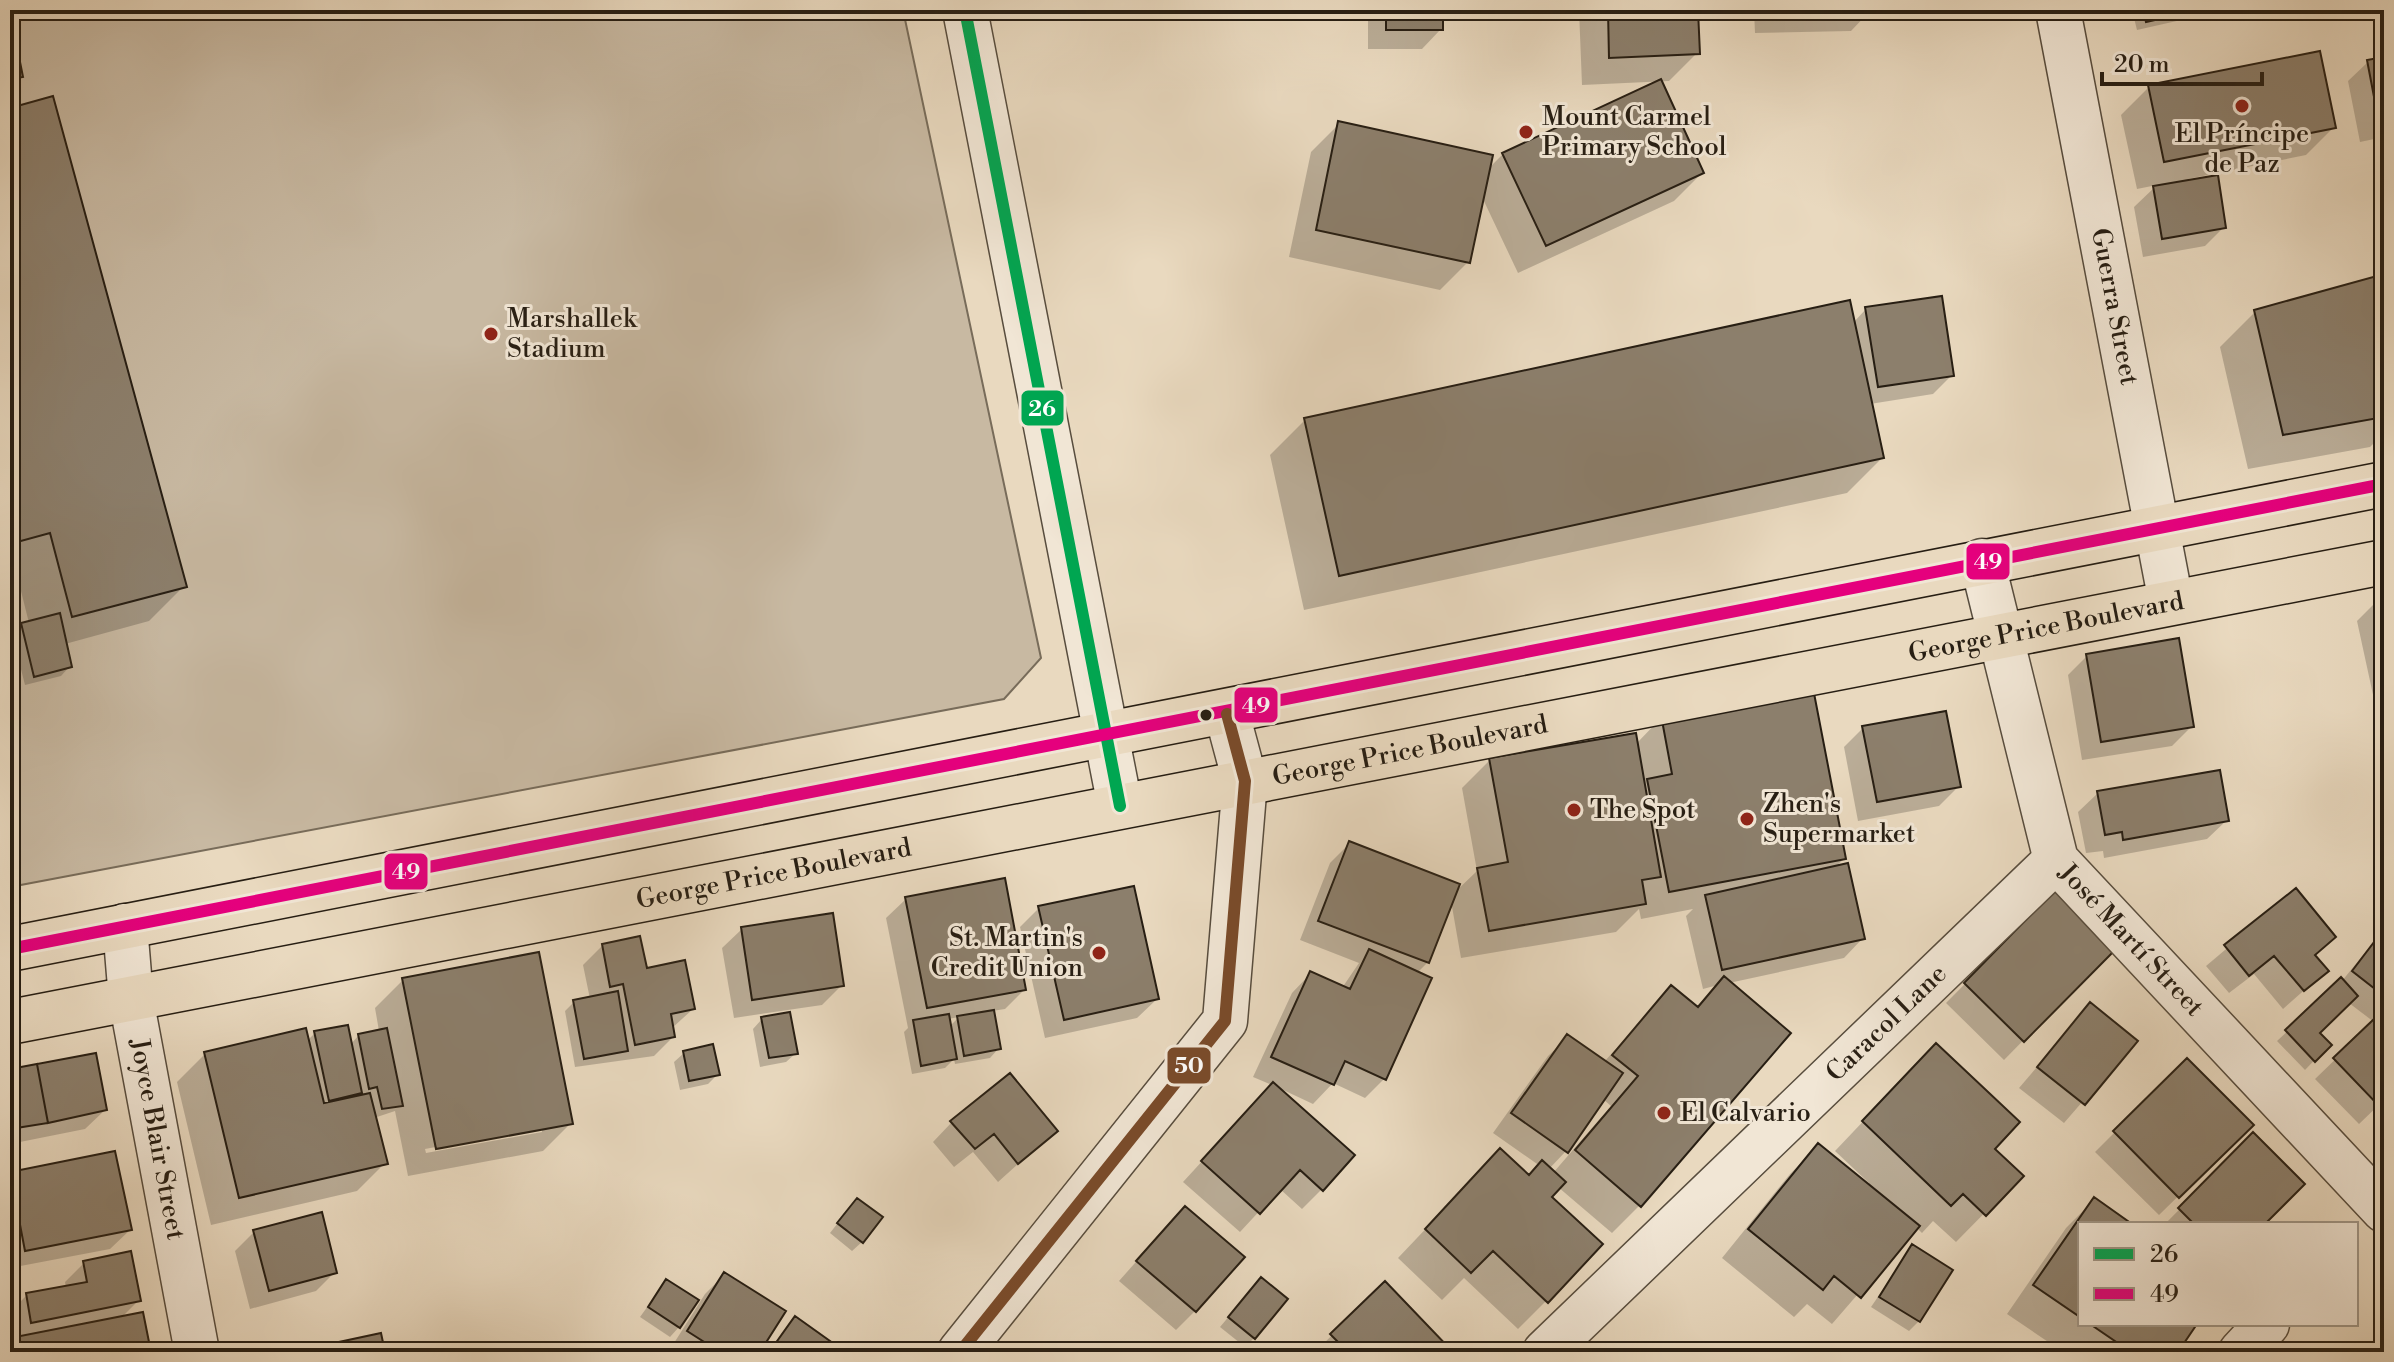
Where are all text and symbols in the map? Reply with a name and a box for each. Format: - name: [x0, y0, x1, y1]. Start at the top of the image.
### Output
- scale bar: [2102, 36, 2262, 86]
- text: 20 m: [2114, 50, 2170, 80]
- marker: El Príncipe de Paz: [2233, 97, 2251, 115]
- place label: Mount Carmel Primary School: [1542, 101, 1727, 163]
- place label: El Príncipe de Paz: [2175, 118, 2309, 180]
- marker: Mount Carmel Primary School: [1517, 123, 1535, 141]
- street label: Guerra Street: [2084, 225, 2145, 388]
- place label: Marshallek Stadium: [507, 303, 638, 365]
- marker: Marshallek Stadium: [482, 325, 500, 343]
- line badge: 26: [1020, 389, 1065, 427]
- text: 26: [1028, 396, 1056, 423]
- line badge: 49: [1965, 542, 2011, 581]
- text: 49: [1974, 549, 2002, 576]
- street label: George Price Boulevard: [1906, 585, 2187, 670]
- line badge: 49: [1233, 686, 1279, 724]
- text: 49: [1242, 693, 1270, 720]
- unlabelled marker: [1198, 707, 1214, 723]
- street label: George Price Boulevard: [1270, 708, 1551, 793]
- place label: Zhen's Supermarket: [1763, 788, 1915, 850]
- place label: The Spot: [1590, 794, 1695, 826]
- marker: The Spot: [1565, 801, 1583, 819]
- marker: Zhen's Supermarket: [1738, 810, 1756, 828]
- street label: George Price Boulevard: [633, 832, 914, 916]
- line badge: 49: [383, 852, 429, 891]
- street label: José Martí Street: [2051, 856, 2210, 1023]
- text: 49: [392, 859, 420, 886]
- place label: St. Martin's Credit Union: [931, 922, 1083, 984]
- marker: St. Martin's Credit Union: [1090, 944, 1108, 962]
- street label: Caracol Lane: [1819, 958, 1953, 1089]
- street label: Joyce Blair Street: [123, 1035, 192, 1242]
- line badge: 50: [1166, 1046, 1212, 1085]
- text: 50: [1174, 1053, 1204, 1080]
- place label: El Calvario: [1680, 1097, 1811, 1129]
- marker: El Calvario: [1655, 1104, 1673, 1122]
- legend: [2078, 1222, 2358, 1326]
- text: 26: [2150, 1240, 2178, 1270]
- text: 49: [2150, 1280, 2179, 1310]

